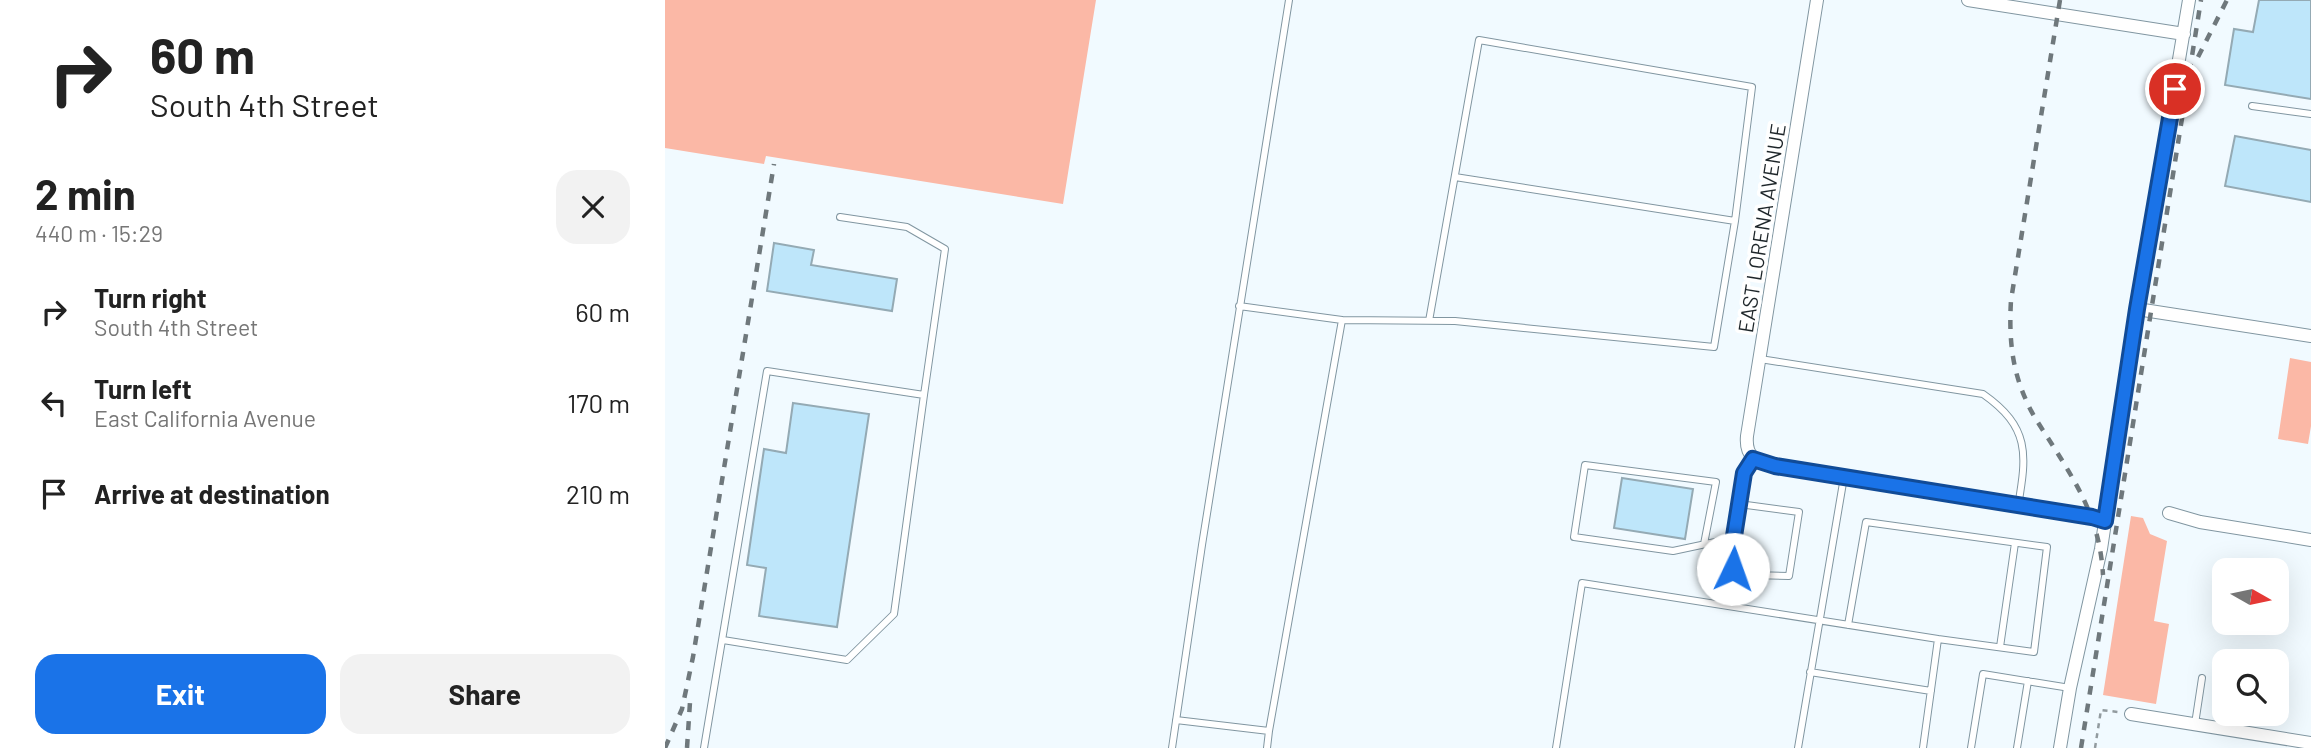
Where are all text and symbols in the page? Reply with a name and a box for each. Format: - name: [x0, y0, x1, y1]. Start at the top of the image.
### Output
- text: 60 m: [150, 25, 255, 84]
- icon: right: [35, 28, 126, 119]
- pin: [2145, 59, 2205, 119]
- icon: arrive: [2156, 70, 2194, 108]
- text: South 4th Street: [150, 85, 379, 123]
- street label: EAST LORENA AVENUE: [1732, 122, 1790, 334]
- text: 2 min: [35, 168, 136, 218]
- button: close: [556, 170, 630, 244]
- text: 440 m · 15:29: [35, 219, 163, 247]
- text: Turn right: [94, 282, 207, 313]
- icon: right: [35, 293, 73, 331]
- text: 60 m: [575, 296, 630, 327]
- text: South 4th Street: [94, 313, 259, 341]
- text: Turn left: [94, 373, 192, 404]
- icon: left: [35, 384, 73, 422]
- text: 170 m: [567, 387, 630, 418]
- text: East California Avenue: [94, 404, 316, 432]
- icon: arrive: [35, 475, 73, 513]
- text: Arrive at destination: [94, 478, 330, 509]
- text: 210 m: [566, 478, 630, 509]
- position arrow: [1696, 532, 1770, 606]
- north arrow: [2212, 558, 2289, 635]
- map controls: [2212, 558, 2289, 726]
- button: search: [2212, 649, 2289, 726]
- button: Exit: [35, 654, 326, 734]
- button: Share: [340, 654, 630, 734]

